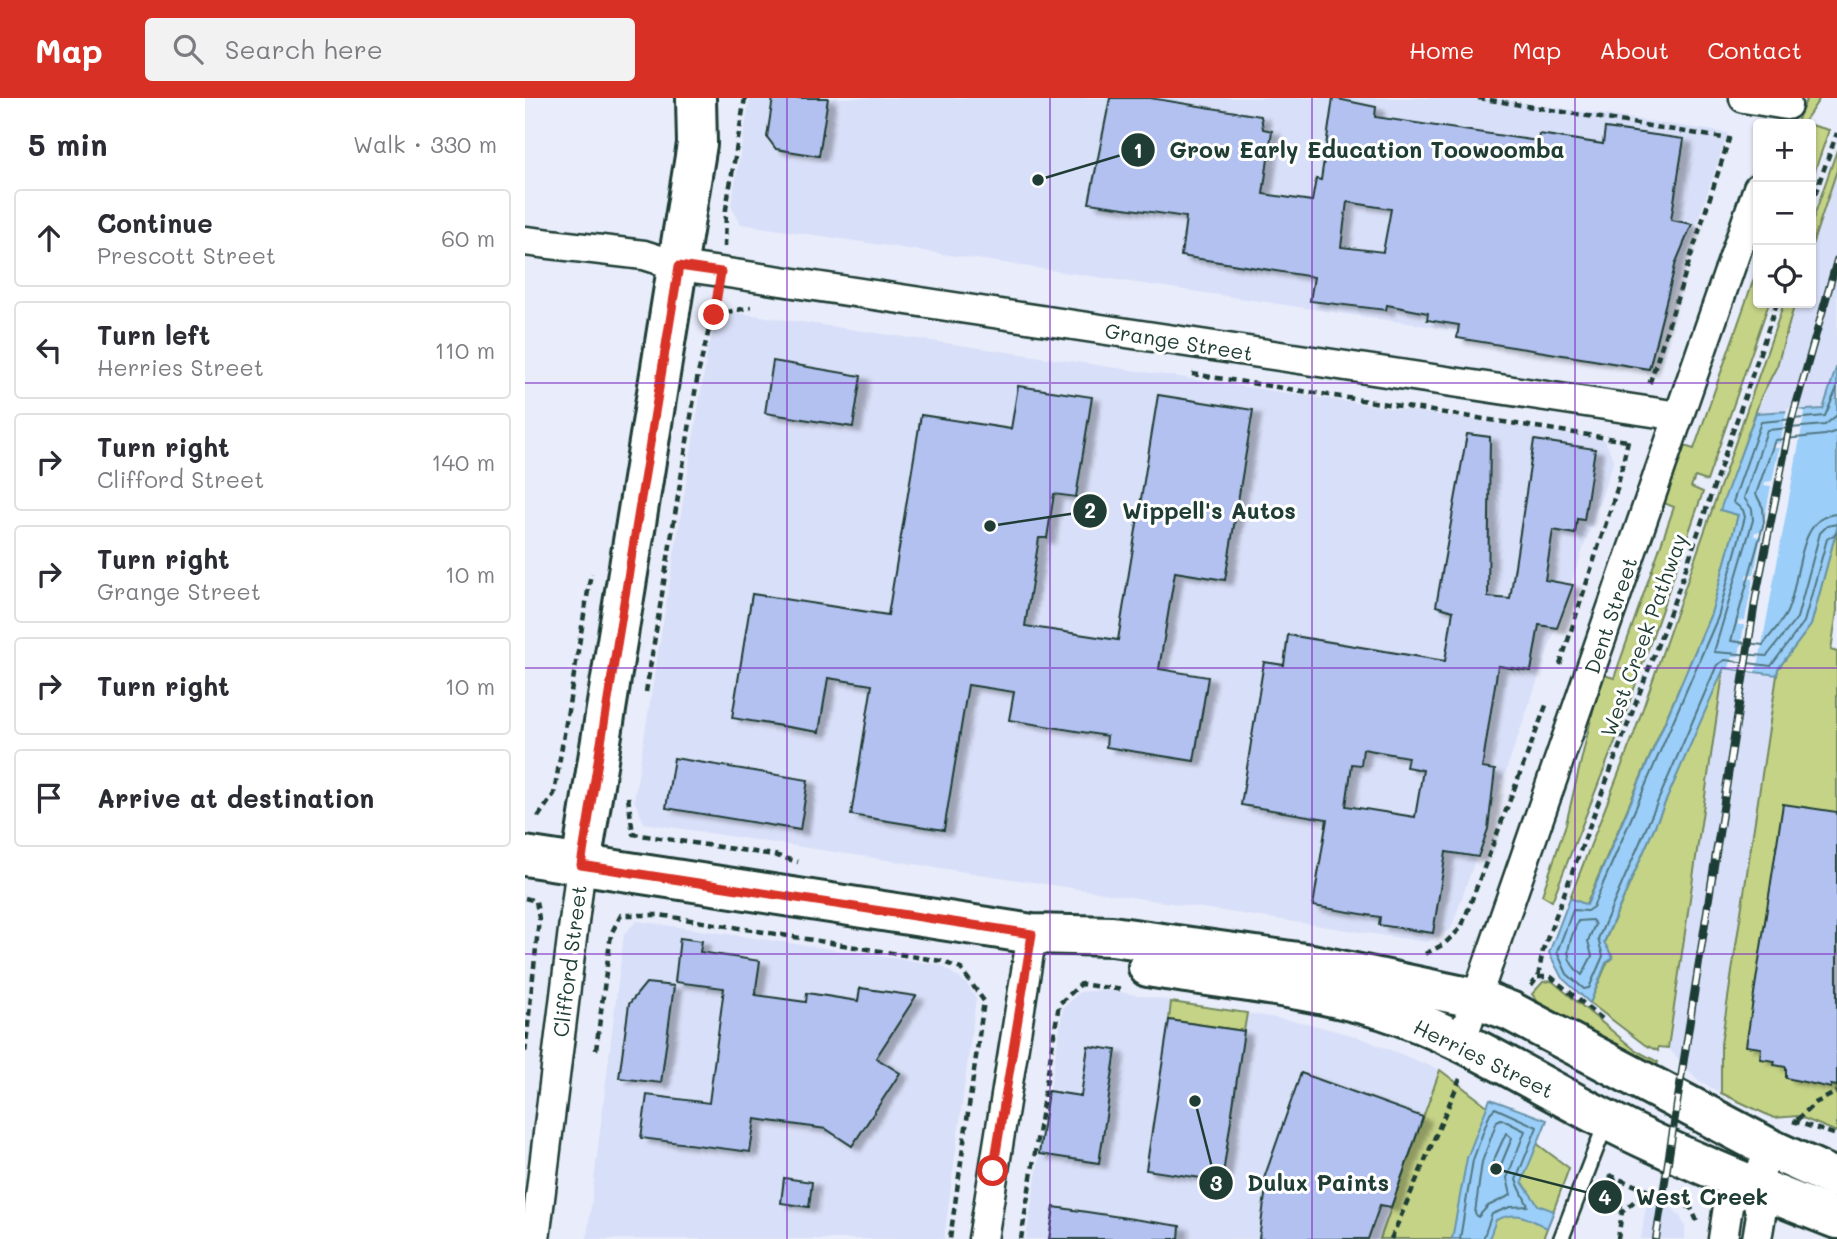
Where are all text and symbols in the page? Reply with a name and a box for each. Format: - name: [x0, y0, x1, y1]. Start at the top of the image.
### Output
- search box: [145, 18, 635, 81]
- text: Map: [35, 28, 103, 71]
- icon: search: [169, 30, 207, 68]
- text: Search here: [225, 32, 383, 66]
- text: Home: [1409, 34, 1474, 65]
- text: Map: [1512, 34, 1561, 65]
- text: About: [1599, 34, 1669, 65]
- text: Contact: [1707, 34, 1802, 65]
- map controls: [1753, 119, 1816, 308]
- button: +: [1753, 119, 1816, 182]
- text: 5 min: [28, 124, 108, 164]
- callout: Grow Early Education Toowoomba: [1120, 128, 1578, 172]
- text: Walk · 330 m: [353, 129, 497, 159]
- text: Grow Early Education Toowoomba: [1169, 134, 1565, 164]
- text: 1: [1133, 136, 1143, 163]
- button: −: [1753, 182, 1816, 245]
- text: Continue: [97, 206, 213, 240]
- icon: ahead: [30, 219, 68, 257]
- text: 60 m: [441, 223, 495, 253]
- text: Prescott Street: [97, 240, 276, 270]
- button: locate: [1753, 245, 1816, 308]
- route end: [698, 299, 729, 330]
- street label: Grange Street: [1103, 316, 1255, 366]
- text: Turn left: [97, 318, 210, 352]
- icon: left: [30, 331, 68, 369]
- text: 110 m: [435, 335, 495, 365]
- text: Herries Street: [97, 352, 264, 382]
- text: Turn right: [97, 430, 230, 464]
- icon: right: [30, 443, 68, 481]
- text: 140 m: [431, 447, 495, 477]
- text: Clifford Street: [97, 464, 264, 494]
- callout: Wippell's Autos: [1073, 489, 1309, 533]
- text: Wippell's Autos: [1122, 495, 1296, 525]
- text: 2: [1084, 496, 1096, 523]
- street label: West Creek Pathway: [1594, 530, 1692, 740]
- text: Turn right: [97, 542, 230, 576]
- street label: Dent Street: [1577, 553, 1643, 677]
- icon: right: [30, 555, 68, 593]
- text: 10 m: [445, 559, 495, 589]
- text: Grange Street: [97, 576, 261, 606]
- icon: right: [30, 667, 68, 705]
- text: Turn right: [97, 669, 230, 703]
- text: 10 m: [445, 671, 495, 701]
- icon: arrive: [30, 779, 68, 817]
- text: Arrive at destination: [97, 781, 374, 815]
- street label: Clifford Street: [546, 883, 592, 1039]
- street label: Herries Street: [1410, 1012, 1558, 1104]
- route start: [977, 1155, 1008, 1186]
- callout: Dulux Paints: [1198, 1161, 1403, 1205]
- text: Dulux Paints: [1247, 1167, 1389, 1197]
- text: 3: [1210, 1169, 1222, 1196]
- callout: West Creek: [1587, 1175, 1783, 1219]
- text: West Creek: [1636, 1181, 1768, 1211]
- text: 4: [1598, 1183, 1612, 1210]

